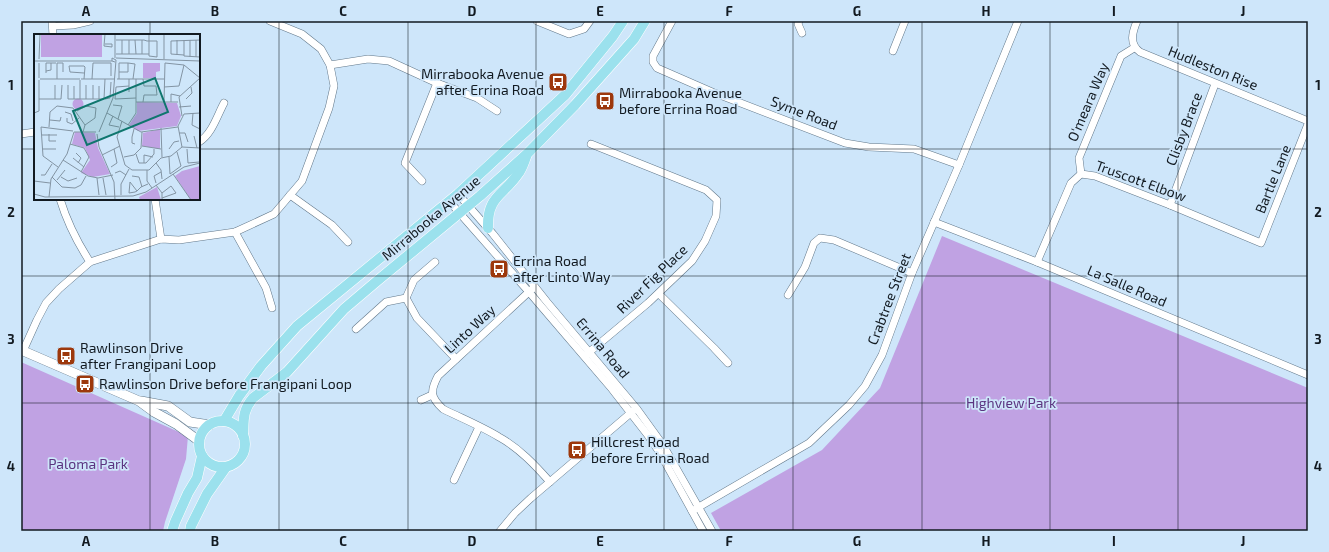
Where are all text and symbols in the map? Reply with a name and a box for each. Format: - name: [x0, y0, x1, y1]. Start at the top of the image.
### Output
- text: A: [82, 3, 91, 19]
- text: B: [211, 3, 219, 19]
- text: C: [339, 3, 347, 19]
- text: D: [468, 3, 477, 19]
- text: E: [596, 3, 604, 19]
- text: F: [725, 3, 733, 19]
- text: G: [853, 3, 861, 19]
- text: H: [982, 3, 991, 19]
- text: I: [1112, 3, 1116, 19]
- text: J: [1241, 3, 1245, 19]
- inset map: [34, 34, 200, 200]
- street label: Hudleston Rise: [1166, 42, 1261, 93]
- street label: O'meara Way: [1063, 59, 1112, 144]
- place label: Mirrabooka Avenue after Errina Road: [421, 65, 544, 98]
- bus stop icon: Mirrabooka Avenue after Errina Road: [547, 71, 569, 93]
- text: 1: [8, 77, 14, 93]
- text: 1: [1315, 77, 1321, 93]
- place label: Mirrabooka Avenue before Errina Road: [619, 84, 742, 117]
- bus stop icon: Mirrabooka Avenue before Errina Road: [594, 90, 616, 112]
- street label: Clisby Brace: [1162, 90, 1205, 168]
- street label: Syme Road: [768, 92, 840, 133]
- street label: Bartle Lane: [1251, 142, 1294, 216]
- street label: Truscott Elbow: [1093, 156, 1189, 205]
- street label: Mirrabooka Avenue: [378, 172, 483, 264]
- text: 2: [7, 204, 15, 220]
- text: 2: [1314, 204, 1322, 220]
- street label: River Fig Place: [613, 241, 691, 317]
- street label: Crabtree Street: [863, 250, 914, 347]
- place label: Errina Road after Linto Way: [513, 252, 611, 285]
- bus stop icon: Errina Road after Linto Way: [488, 258, 510, 280]
- street label: La Salle Road: [1085, 261, 1170, 310]
- street label: Linto Way: [441, 300, 499, 356]
- street label: Errina Road: [573, 314, 634, 381]
- text: 3: [7, 331, 15, 347]
- text: 3: [1314, 331, 1322, 347]
- place label: Rawlinson Drive after Frangipani Loop: [80, 339, 216, 372]
- bus stop icon: Rawlinson Drive after Frangipani Loop: [55, 345, 77, 367]
- bus stop icon: Rawlinson Drive before Frangipani Loop: [74, 373, 96, 395]
- place label: Rawlinson Drive before Frangipani Loop: [99, 375, 352, 392]
- park label: Highview Park: [966, 394, 1056, 411]
- place label: Hillcrest Road before Errina Road: [591, 433, 709, 466]
- bus stop icon: Hillcrest Road before Errina Road: [566, 439, 588, 461]
- park label: Paloma Park: [48, 455, 128, 472]
- text: 4: [7, 458, 15, 474]
- text: 4: [1314, 458, 1322, 474]
- text: A: [82, 533, 91, 549]
- text: B: [211, 533, 219, 549]
- text: C: [339, 533, 347, 549]
- text: D: [468, 533, 477, 549]
- text: E: [596, 533, 604, 549]
- text: F: [725, 533, 733, 549]
- text: G: [853, 533, 861, 549]
- text: H: [982, 533, 991, 549]
- text: I: [1112, 533, 1116, 549]
- text: J: [1241, 533, 1245, 549]

